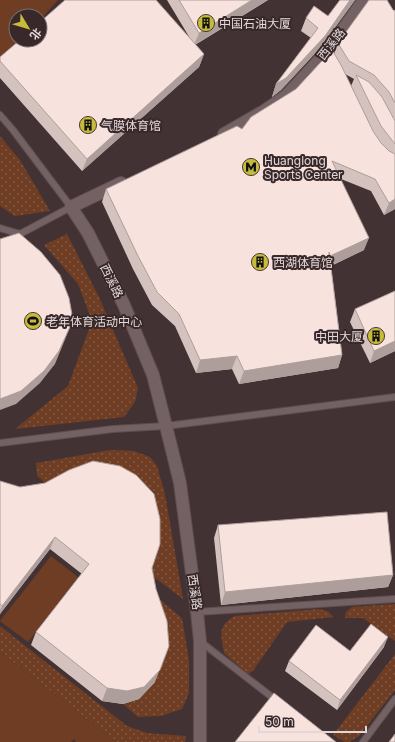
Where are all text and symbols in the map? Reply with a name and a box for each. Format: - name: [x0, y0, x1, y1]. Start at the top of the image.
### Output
- north arrow: [8, 8, 48, 48]
- building icon: 中国石油大厦: [196, 13, 216, 33]
- place label: 中国石油大厦: [219, 16, 291, 31]
- street label: 西溪路: [314, 25, 348, 63]
- text: 北: [27, 26, 45, 43]
- building icon: 气膜体育馆: [78, 115, 98, 135]
- place label: 气膜体育馆: [101, 118, 161, 133]
- place label: Huanglong Sports Center: [264, 153, 343, 182]
- metro station icon: Huanglong Sports Center: [241, 157, 261, 177]
- building icon: 西湖体育馆: [250, 252, 270, 272]
- place label: 西湖体育馆: [273, 255, 333, 270]
- street label: 西溪路: [97, 262, 127, 300]
- sports icon: 老年体育活动中心: [23, 311, 43, 331]
- place label: 老年体育活动中心: [46, 314, 142, 329]
- building icon: 中田大厦: [366, 326, 386, 346]
- place label: 中田大厦: [315, 329, 363, 344]
- street label: 西溪路: [185, 573, 205, 611]
- scale bar: [259, 708, 366, 734]
- text: 50 m: [265, 714, 294, 729]

